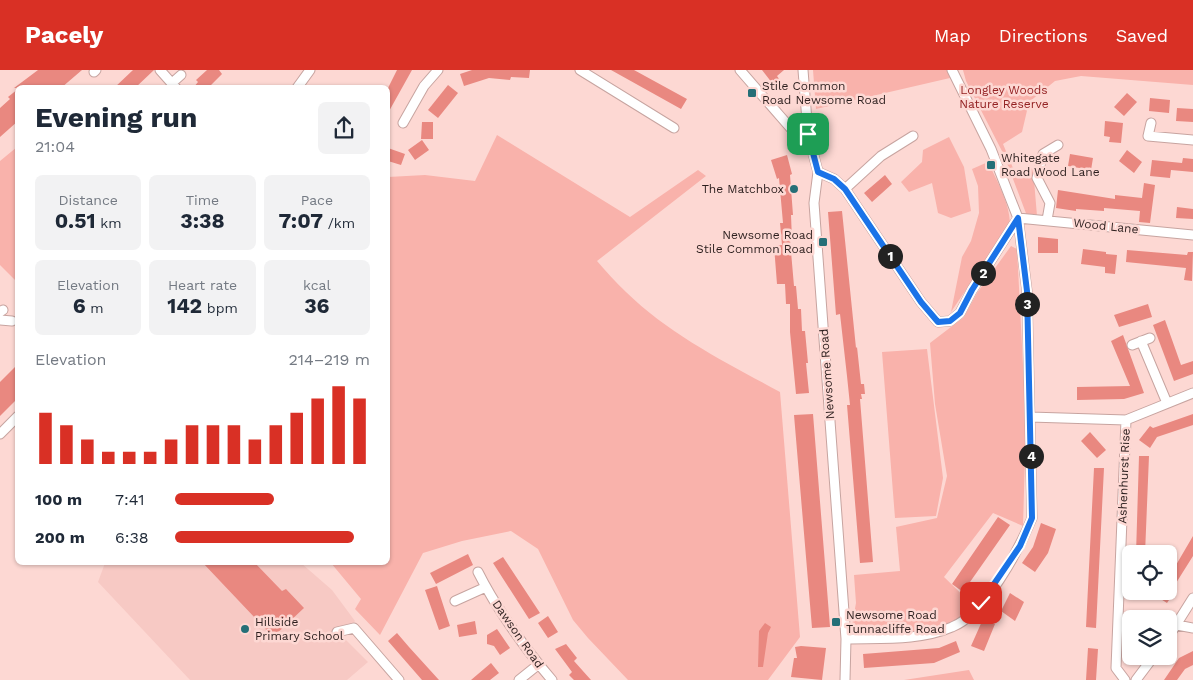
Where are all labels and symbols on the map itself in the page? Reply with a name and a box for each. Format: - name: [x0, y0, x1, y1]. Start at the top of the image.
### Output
- place label: Stile Common Road Newsome Road: [762, 79, 886, 107]
- park label: Longley Woods Nature Reserve: [959, 83, 1049, 111]
- marker: Stile Common Road Newsome Road: [746, 87, 758, 99]
- pin: [787, 113, 829, 155]
- place label: Whitegate Road Wood Lane: [1001, 151, 1100, 179]
- marker: Whitegate Road Wood Lane: [985, 159, 997, 171]
- place label: The Matchbox: [702, 182, 784, 196]
- marker: The Matchbox: [788, 183, 800, 195]
- street label: Wood Lane: [1073, 216, 1139, 236]
- place label: Newsome Road Stile Common Road: [696, 228, 813, 256]
- marker: Newsome Road Stile Common Road: [817, 236, 829, 248]
- pin: 1: [878, 244, 902, 268]
- pin: 2: [970, 260, 996, 286]
- pin: 3: [1014, 292, 1040, 316]
- street label: Newsome Road: [817, 328, 837, 420]
- street label: Ashenhurst Rise: [1115, 428, 1133, 524]
- pin: 4: [1018, 444, 1044, 468]
- pin: [960, 582, 1002, 624]
- street label: Dawson Road: [489, 597, 547, 671]
- place label: Newsome Road Tunnacliffe Road: [846, 608, 945, 636]
- place label: Hillside Primary School: [255, 615, 344, 643]
- marker: Newsome Road Tunnacliffe Road: [830, 616, 842, 628]
- marker: Hillside Primary School: [239, 623, 251, 635]

